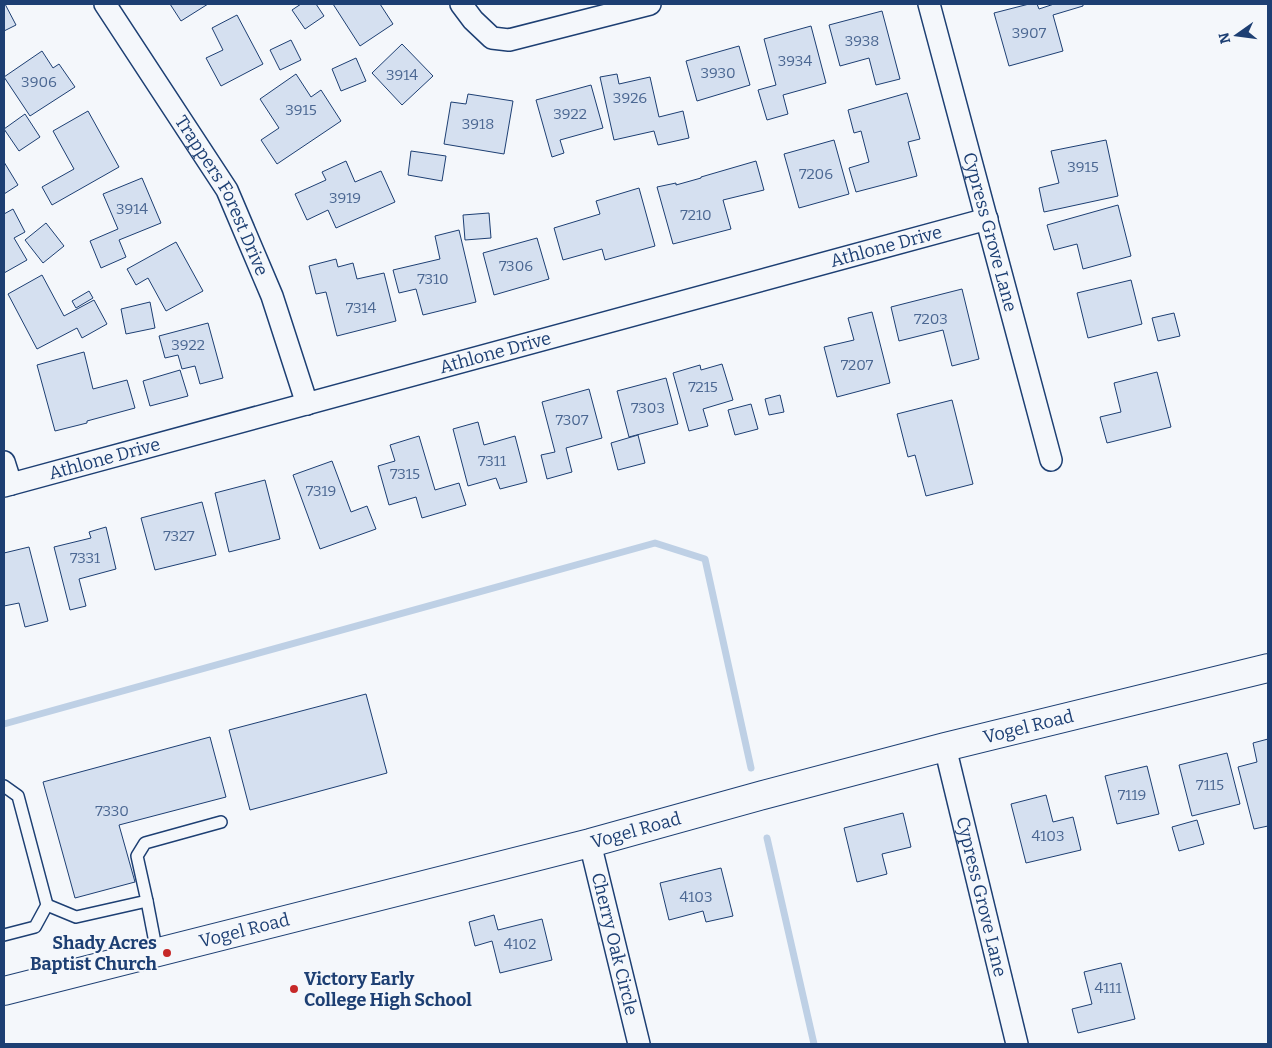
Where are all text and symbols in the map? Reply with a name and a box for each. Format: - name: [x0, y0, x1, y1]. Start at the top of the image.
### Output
- north arrow: [1212, 10, 1262, 60]
- house number: 3907: [1012, 24, 1047, 42]
- text: N: [1215, 31, 1234, 45]
- house number: 3938: [845, 32, 879, 50]
- house number: 3934: [778, 52, 812, 70]
- house number: 3930: [700, 64, 736, 82]
- house number: 3914: [386, 66, 418, 84]
- house number: 3906: [21, 73, 57, 91]
- house number: 3926: [613, 89, 647, 107]
- house number: 3915: [285, 101, 317, 119]
- house number: 3922: [553, 105, 587, 123]
- street label: Trappers Forest Drive: [170, 111, 273, 279]
- house number: 3918: [462, 115, 494, 133]
- street label: Cypress Grove Lane: [958, 150, 1022, 314]
- house number: 3915: [1067, 158, 1099, 176]
- house number: 7206: [799, 165, 833, 183]
- house number: 3919: [329, 189, 361, 207]
- house number: 3914: [116, 200, 148, 218]
- house number: 7210: [680, 206, 712, 224]
- street label: Athlone Drive: [828, 221, 944, 272]
- house number: 7306: [499, 257, 533, 275]
- house number: 7310: [417, 270, 449, 288]
- house number: 7314: [346, 299, 377, 317]
- house number: 7203: [914, 310, 948, 328]
- street label: Athlone Drive: [437, 327, 553, 378]
- house number: 3922: [171, 336, 205, 354]
- house number: 7207: [841, 356, 874, 374]
- house number: 7215: [688, 378, 718, 396]
- house number: 7303: [631, 399, 665, 417]
- house number: 7307: [556, 411, 589, 429]
- street label: Athlone Drive: [46, 433, 163, 484]
- house number: 7311: [478, 452, 506, 470]
- house number: 7315: [390, 465, 420, 483]
- house number: 7319: [306, 482, 336, 500]
- house number: 7327: [163, 527, 195, 545]
- house number: 7331: [70, 549, 100, 567]
- street label: Vogel Road: [981, 705, 1076, 748]
- house number: 7115: [1196, 776, 1224, 794]
- house number: 7119: [1118, 786, 1146, 804]
- house number: 7330: [95, 802, 129, 820]
- street label: Vogel Road: [588, 807, 684, 853]
- street label: Cypress Grove Lane: [951, 814, 1011, 979]
- house number: 4103: [1031, 827, 1065, 845]
- street label: Cherry Oak Circle: [587, 871, 643, 1018]
- house number: 4103: [679, 888, 713, 906]
- street label: Vogel Road: [197, 908, 292, 952]
- place label: Shady Acres Baptist Church: [30, 932, 158, 975]
- house number: 4102: [504, 935, 536, 953]
- marker: Shady Acres Baptist Church: [161, 947, 173, 959]
- place label: Victory Early College High School: [304, 968, 472, 1011]
- house number: 4111: [1094, 979, 1122, 997]
- marker: Victory Early College High School: [288, 983, 300, 995]

